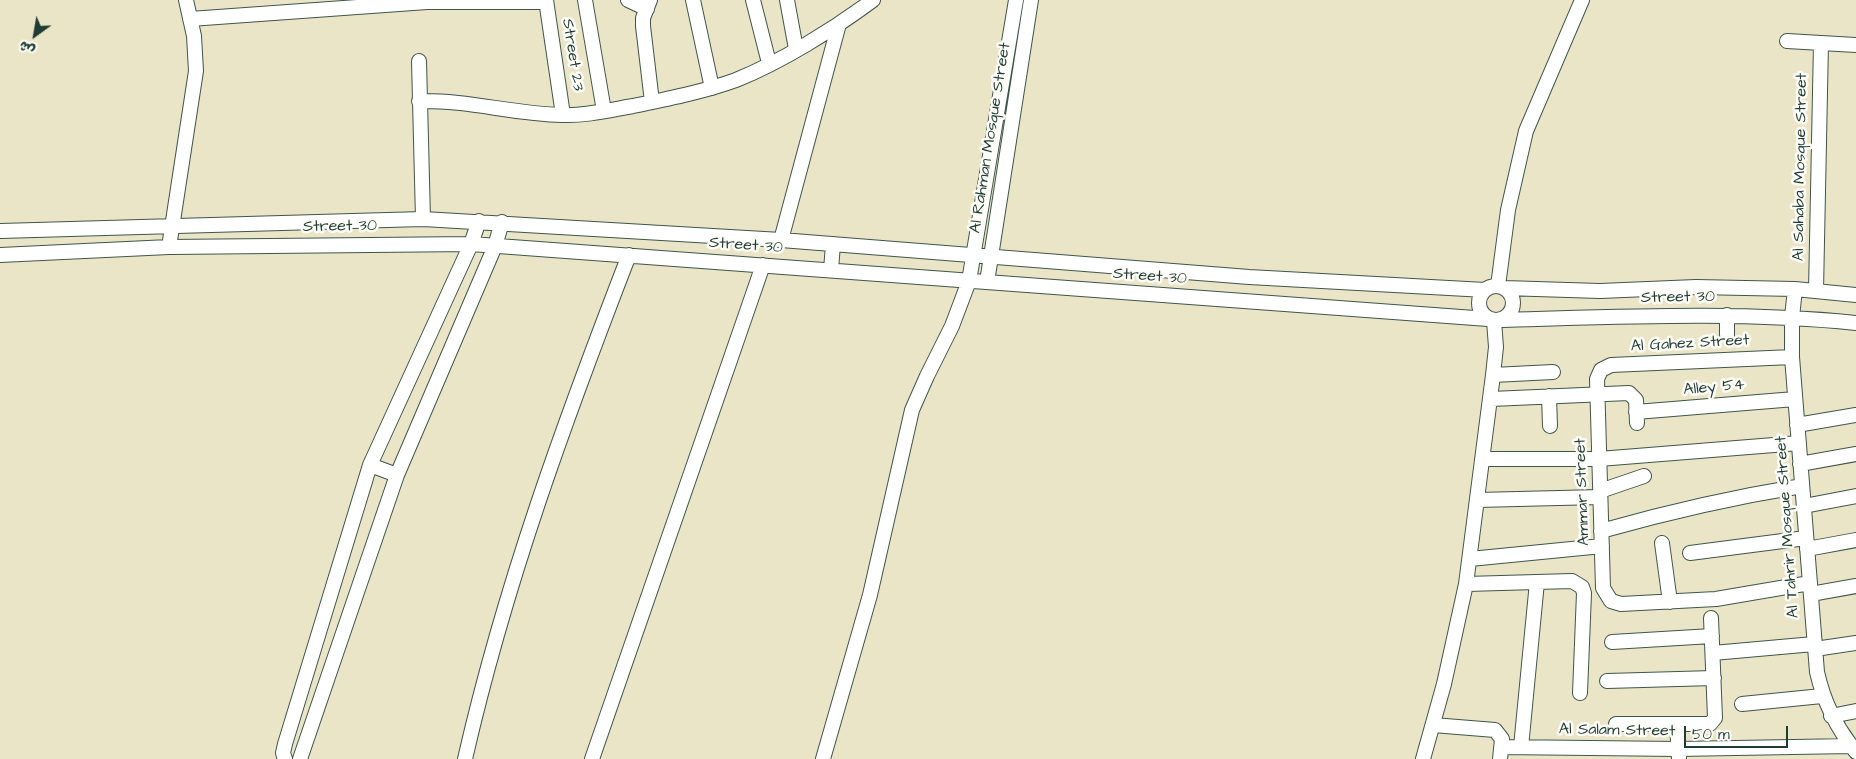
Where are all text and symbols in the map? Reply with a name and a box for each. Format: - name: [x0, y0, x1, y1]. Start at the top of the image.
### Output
- north arrow: [10, 10, 60, 60]
- street label: Street 23: [557, 17, 587, 93]
- text: ش: [15, 35, 39, 60]
- street label: Al Rahman Mosque Street: [966, 41, 1016, 235]
- street label: Al Sahaba Mosque Street: [1790, 73, 1812, 261]
- street label: Street 30: [303, 217, 377, 237]
- street label: Street 30: [708, 234, 784, 258]
- street label: Street 30: [1112, 265, 1188, 289]
- street label: Street 30: [1641, 288, 1715, 308]
- street label: Al Gahez Street: [1630, 331, 1750, 357]
- street label: Alley 54: [1683, 376, 1745, 400]
- street label: Al Tahrir Mosque Street: [1772, 435, 1804, 619]
- street label: Ammar Street: [1572, 438, 1594, 546]
- scale bar: [1686, 716, 1790, 748]
- street label: Al Salam Street: [1559, 720, 1675, 742]
- text: 50 m: [1692, 724, 1730, 745]

